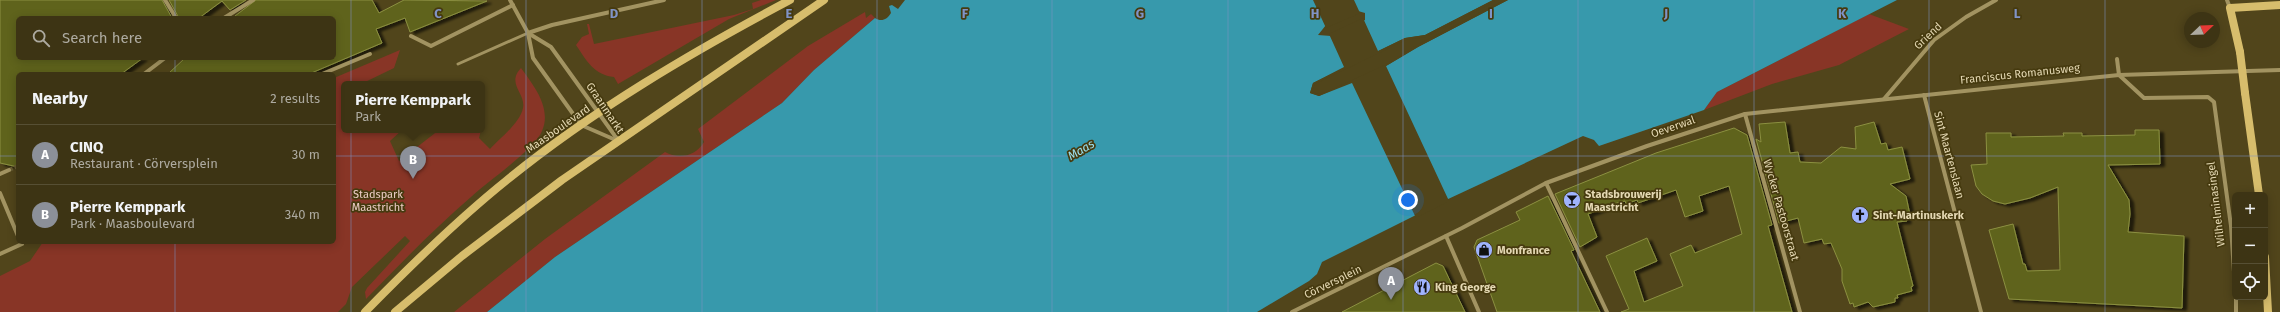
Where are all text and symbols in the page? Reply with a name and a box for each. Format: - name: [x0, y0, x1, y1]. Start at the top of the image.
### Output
- text: C: [434, 6, 442, 21]
- text: D: [610, 6, 619, 21]
- text: E: [786, 6, 793, 21]
- text: F: [962, 6, 969, 21]
- text: G: [1136, 6, 1144, 21]
- text: H: [1311, 6, 1319, 21]
- text: I: [1489, 6, 1493, 21]
- text: J: [1663, 6, 1668, 21]
- text: K: [1838, 6, 1847, 21]
- text: L: [2014, 6, 2021, 21]
- north arrow: [2184, 12, 2220, 48]
- search box: [16, 16, 336, 60]
- street label: Griend: [1911, 20, 1945, 52]
- icon: search: [30, 27, 52, 49]
- text: Search here: [62, 29, 142, 47]
- street label: Franciscus Romanusweg: [1960, 61, 2081, 87]
- street label: Graanmarkt: [583, 80, 627, 136]
- popup: [341, 81, 485, 133]
- text: Nearby: [32, 88, 87, 109]
- text: 2 results: [270, 91, 320, 106]
- text: Pierre Kemppark: [355, 91, 471, 109]
- street label: Maasboulevard: [523, 102, 593, 156]
- text: Park: [355, 109, 381, 124]
- street label: Sint Maartenslaan: [1931, 110, 1967, 200]
- street label: Oeverwal: [1649, 113, 1697, 141]
- water label: Maas: [1065, 137, 1097, 163]
- text: CINQ: [70, 138, 103, 156]
- pin: B: [400, 146, 426, 179]
- text: A: [41, 147, 49, 162]
- text: 30 m: [292, 147, 320, 162]
- text: Restaurant · Cörversplein: [70, 156, 218, 171]
- street label: Wycker Pastoorstraat: [1760, 158, 1802, 262]
- street label: Wilhelminasingel: [2204, 161, 2228, 247]
- park label: Stadspark Maastricht: [352, 188, 404, 214]
- place label: Stadsbrouwerij Maastricht: [1585, 188, 1662, 214]
- your location: [1398, 190, 1418, 210]
- bar icon: Stadsbrouwerij Maastricht: [1562, 190, 1582, 210]
- map controls: [2232, 192, 2268, 300]
- button: +: [2232, 192, 2268, 228]
- text: Pierre Kemppark: [70, 198, 185, 216]
- church icon: Sint-Martinuskerk: [1850, 205, 1870, 225]
- text: B: [41, 207, 49, 222]
- text: 340 m: [285, 207, 320, 222]
- place label: Sint-Martinuskerk: [1873, 209, 1965, 222]
- text: Park · Maasboulevard: [70, 216, 195, 231]
- button: −: [2232, 228, 2268, 264]
- shop icon: Monfrance: [1474, 240, 1494, 260]
- place label: Monfrance: [1497, 244, 1550, 257]
- street label: Cörversplein: [1302, 262, 1364, 302]
- button: locate: [2232, 264, 2268, 300]
- pin: A: [1378, 267, 1404, 300]
- restaurant icon: King George: [1412, 277, 1432, 297]
- place label: King George: [1435, 281, 1496, 294]

